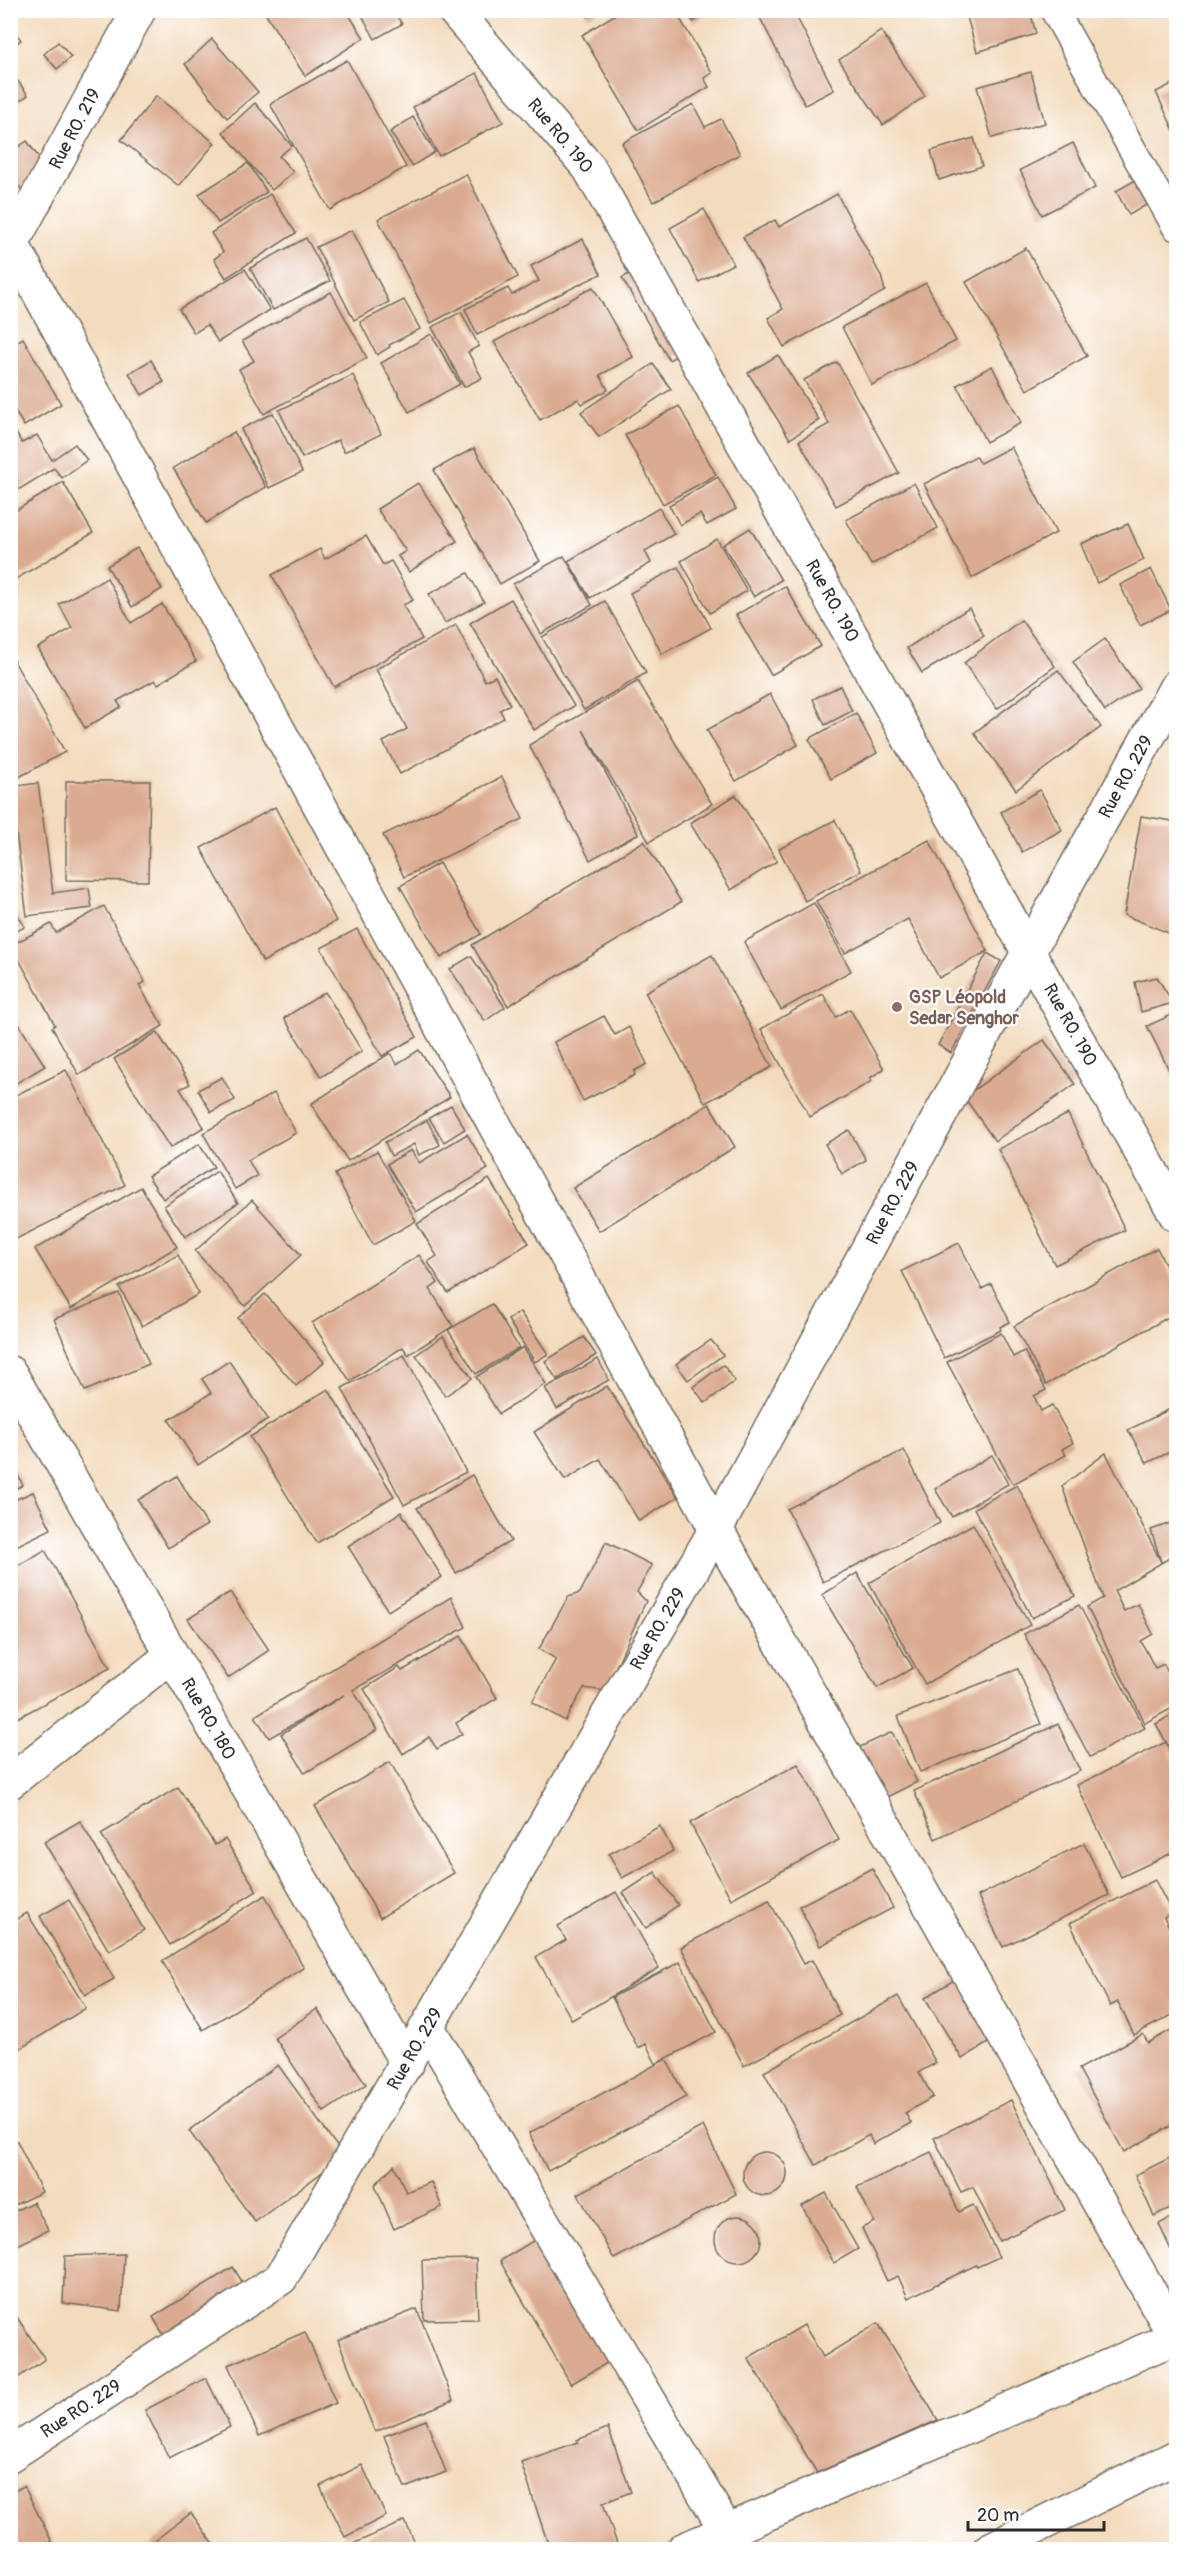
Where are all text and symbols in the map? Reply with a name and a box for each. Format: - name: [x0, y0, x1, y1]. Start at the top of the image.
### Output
- street label: Rue RO. 219: [44, 85, 106, 173]
- street label: Rue RO. 190: [522, 94, 598, 178]
- street label: Rue RO. 190: [800, 556, 864, 646]
- street label: Rue RO. 229: [1094, 731, 1158, 823]
- street label: Rue RO. 190: [1038, 980, 1102, 1070]
- place label: GSP Léopold Sedar Senghor: [909, 986, 1019, 1030]
- marker: GSP Léopold Sedar Senghor: [890, 1000, 904, 1014]
- street label: Rue RO. 229: [861, 1157, 925, 1249]
- street label: Rue RO. 229: [625, 1584, 691, 1674]
- street label: Rue RO. 180: [175, 1674, 241, 1764]
- street label: Rue RO. 229: [382, 2004, 448, 2094]
- street label: Rue RO. 229: [36, 2374, 126, 2444]
- scale bar: [968, 2494, 1104, 2532]
- text: 20 m: [977, 2504, 1019, 2527]

